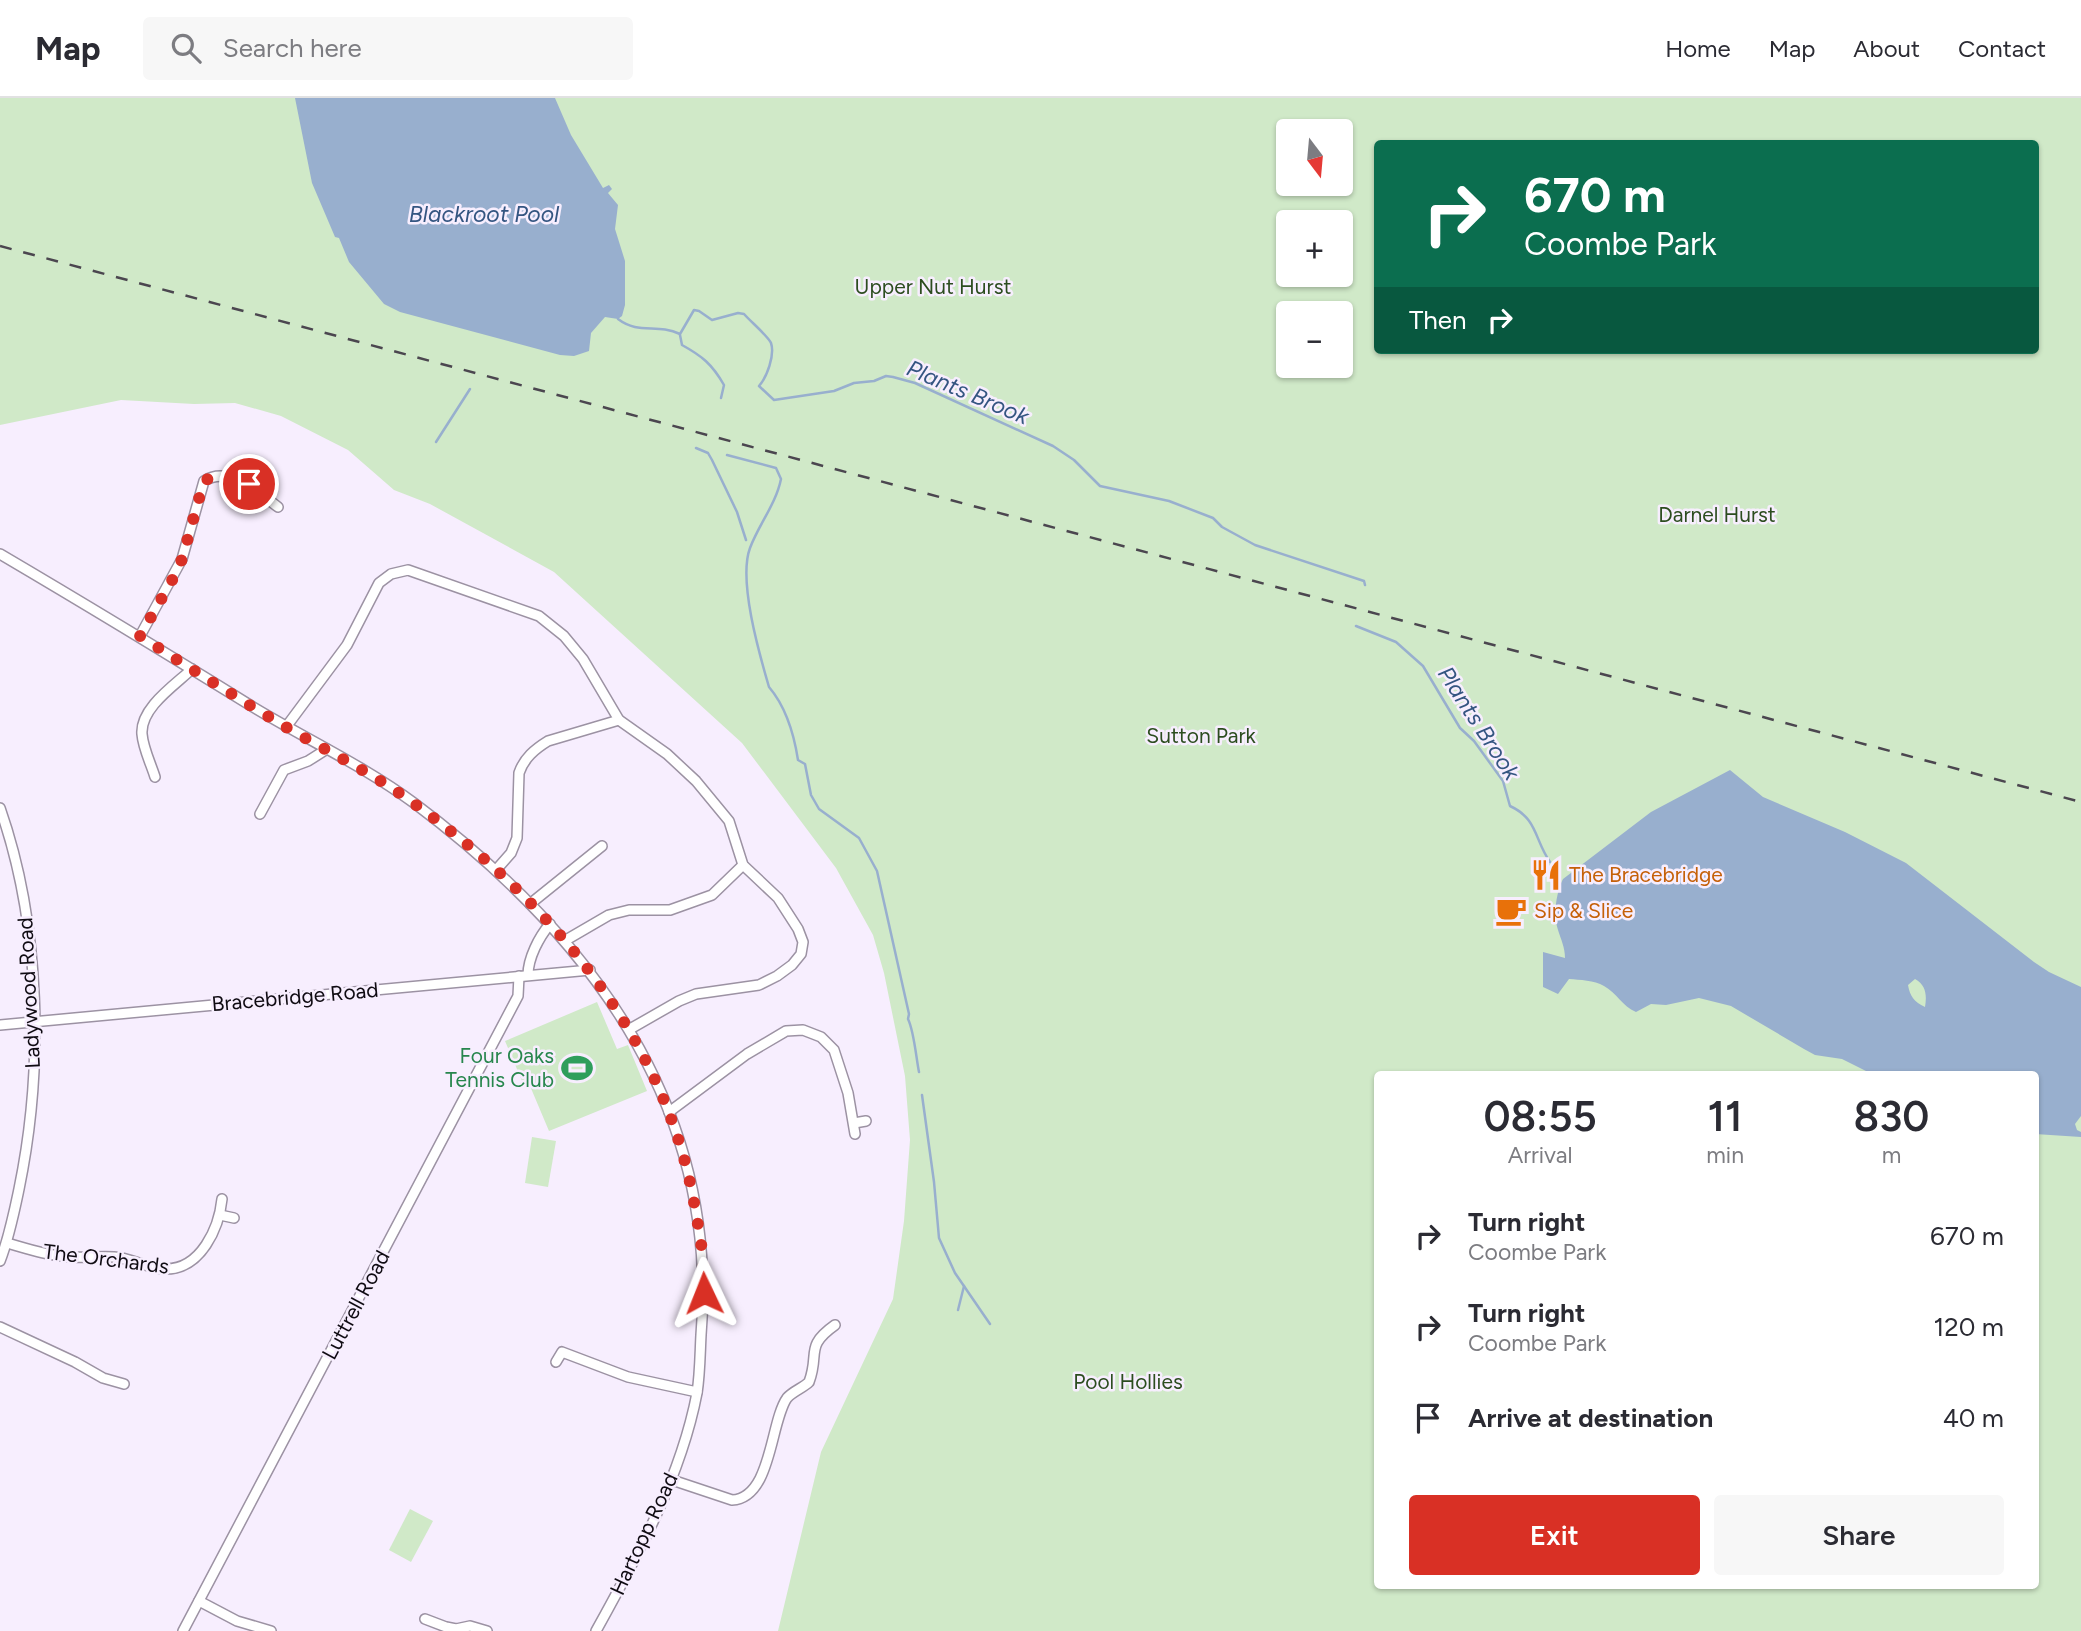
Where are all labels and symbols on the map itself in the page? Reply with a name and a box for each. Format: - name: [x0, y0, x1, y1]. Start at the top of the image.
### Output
- north arrow: [1276, 119, 1353, 196]
- water label: Blackroot Pool: [409, 200, 560, 228]
- park label: Upper Nut Hurst: [855, 274, 1011, 299]
- water label: Plants Brook: [903, 354, 1034, 431]
- pin: [219, 454, 279, 514]
- park label: Darnel Hurst: [1658, 502, 1776, 527]
- water label: Plants Brook: [1432, 661, 1527, 786]
- park label: Sutton Park: [1146, 723, 1257, 748]
- restaurant icon: The Bracebridge: [1529, 858, 1563, 892]
- place label: The Bracebridge: [1569, 862, 1723, 887]
- cafe icon: Sip & Slice: [1494, 894, 1528, 928]
- place label: Sip & Slice: [1534, 898, 1633, 923]
- street label: Ladywood Road: [12, 917, 45, 1069]
- street label: Bracebridge Road: [210, 977, 379, 1016]
- place label: Four Oaks Tennis Club: [445, 1043, 554, 1092]
- sports icon: Four Oaks Tennis Club: [560, 1051, 594, 1085]
- street label: The Orchards: [42, 1238, 170, 1279]
- street label: Luttrell Road: [316, 1246, 395, 1364]
- position arrow: [667, 1256, 741, 1330]
- park label: Pool Hollies: [1073, 1369, 1183, 1394]
- street label: Hartopp Road: [604, 1469, 683, 1599]

